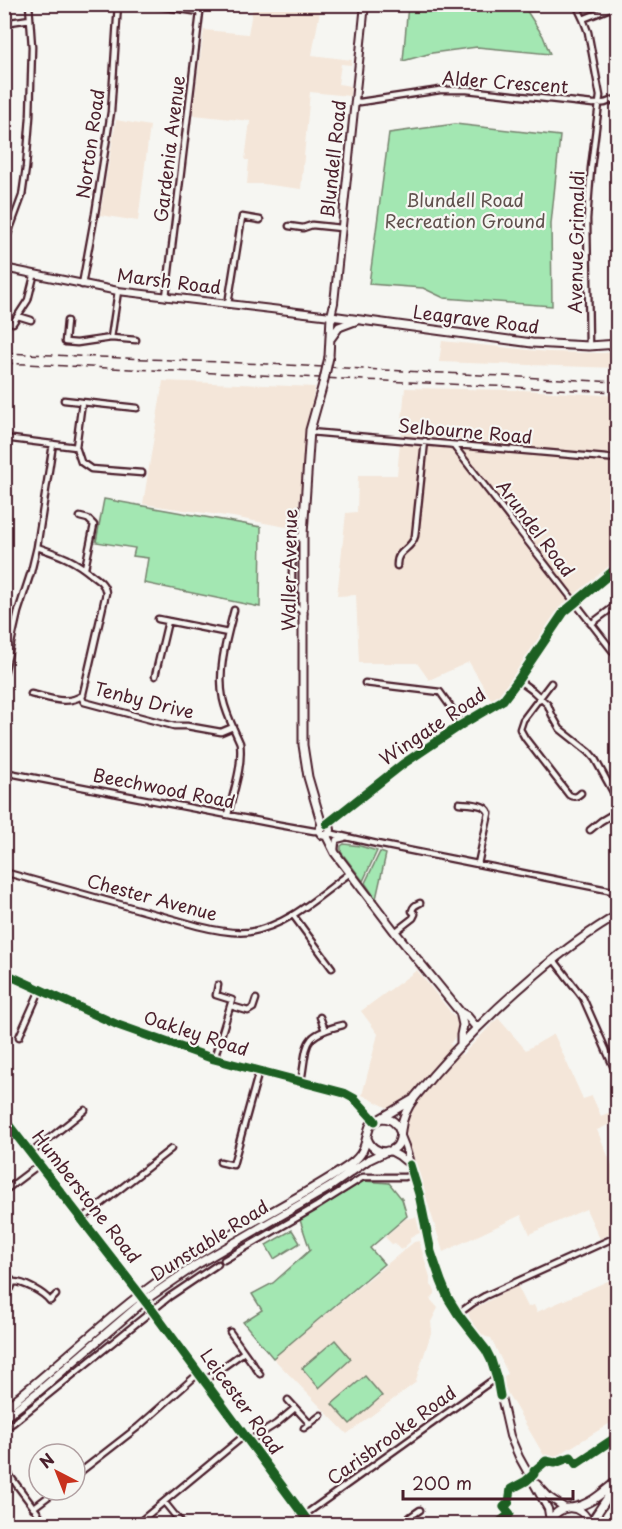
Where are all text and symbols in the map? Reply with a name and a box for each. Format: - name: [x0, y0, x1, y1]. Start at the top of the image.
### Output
- street label: Alder Crescent: [441, 64, 569, 99]
- street label: Gardenia Avenue: [146, 74, 191, 224]
- street label: Norton Road: [68, 87, 111, 200]
- street label: Blundell Road: [313, 99, 352, 219]
- street label: Avenue Grimaldi: [561, 170, 590, 314]
- park label: Blundell Road Recreation Ground: [384, 186, 546, 234]
- street label: Marsh Road: [116, 261, 223, 300]
- street label: Leagrave Road: [412, 297, 541, 340]
- street label: Selbourne Road: [397, 411, 534, 450]
- street label: Arundel Road: [491, 474, 582, 582]
- street label: Waller Avenue: [274, 508, 303, 631]
- street label: Tenby Drive: [92, 674, 197, 725]
- street label: Wingate Road: [374, 680, 491, 771]
- street label: Beechwood Road: [91, 761, 238, 815]
- street label: Chester Avenue: [84, 866, 221, 927]
- street label: Oakley Road: [140, 1003, 253, 1062]
- street label: Humberstone Road: [26, 1124, 148, 1269]
- street label: Dunstable Road: [145, 1193, 273, 1287]
- street label: Leicester Road: [194, 1343, 290, 1460]
- street label: Carisbrooke Road: [321, 1379, 461, 1491]
- north arrow: [27, 1442, 87, 1502]
- text: N: [34, 1447, 59, 1473]
- scale bar: [403, 1463, 572, 1501]
- text: 200 m: [412, 1469, 472, 1496]

